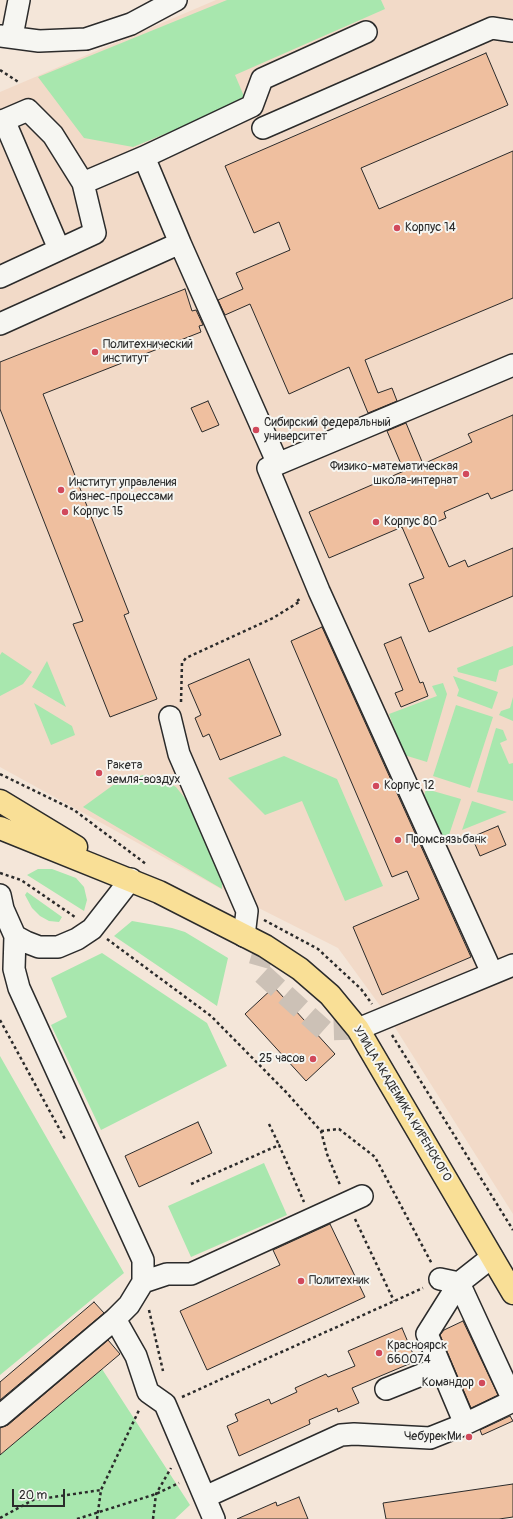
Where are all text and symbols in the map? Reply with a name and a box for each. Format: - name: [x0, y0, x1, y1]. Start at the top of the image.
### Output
- place label: Корпус 14: [405, 221, 456, 235]
- marker: Корпус 14: [392, 223, 402, 233]
- place label: Политехнический институт: [103, 338, 193, 366]
- marker: Политехнический институт: [90, 347, 100, 357]
- place label: Сибирский федеральный университет: [264, 416, 391, 444]
- marker: Сибирский федеральный университет: [251, 425, 261, 435]
- place label: Физико-математическая школа-интернат: [330, 460, 458, 488]
- marker: Физико-математическая школа-интернат: [461, 469, 471, 479]
- place label: Институт управления бизнес-процессами: [69, 476, 177, 504]
- marker: Институт управления бизнес-процессами: [56, 485, 66, 495]
- place label: Корпус 15: [73, 505, 123, 519]
- marker: Корпус 15: [60, 507, 70, 517]
- place label: Корпус 80: [384, 515, 437, 529]
- marker: Корпус 80: [371, 517, 381, 527]
- place label: Ракета земля-воздух: [107, 759, 180, 787]
- marker: Ракета земля-воздух: [94, 768, 104, 778]
- place label: Корпус 12: [384, 779, 434, 793]
- marker: Корпус 12: [371, 781, 381, 791]
- place label: Промсвязьбанк: [406, 833, 487, 847]
- marker: Промсвязьбанк: [393, 835, 403, 845]
- street label: УЛИЦА АКАДЕМИКА КИРЕНСКОГО: [350, 1024, 454, 1184]
- place label: 25 часов: [259, 1052, 305, 1066]
- marker: 25 часов: [308, 1054, 318, 1064]
- place label: Политехник: [309, 1274, 370, 1288]
- marker: Политехник: [296, 1276, 306, 1286]
- place label: Красноярск 660074: [387, 1339, 447, 1367]
- marker: Красноярск 660074: [374, 1348, 384, 1358]
- place label: Командор: [422, 1376, 474, 1390]
- marker: Командор: [477, 1378, 487, 1388]
- place label: ЧебурекМи: [404, 1430, 461, 1444]
- marker: ЧебурекМи: [464, 1432, 474, 1442]
- scale bar: [14, 1481, 67, 1507]
- text: 20 m: [19, 1488, 47, 1503]

